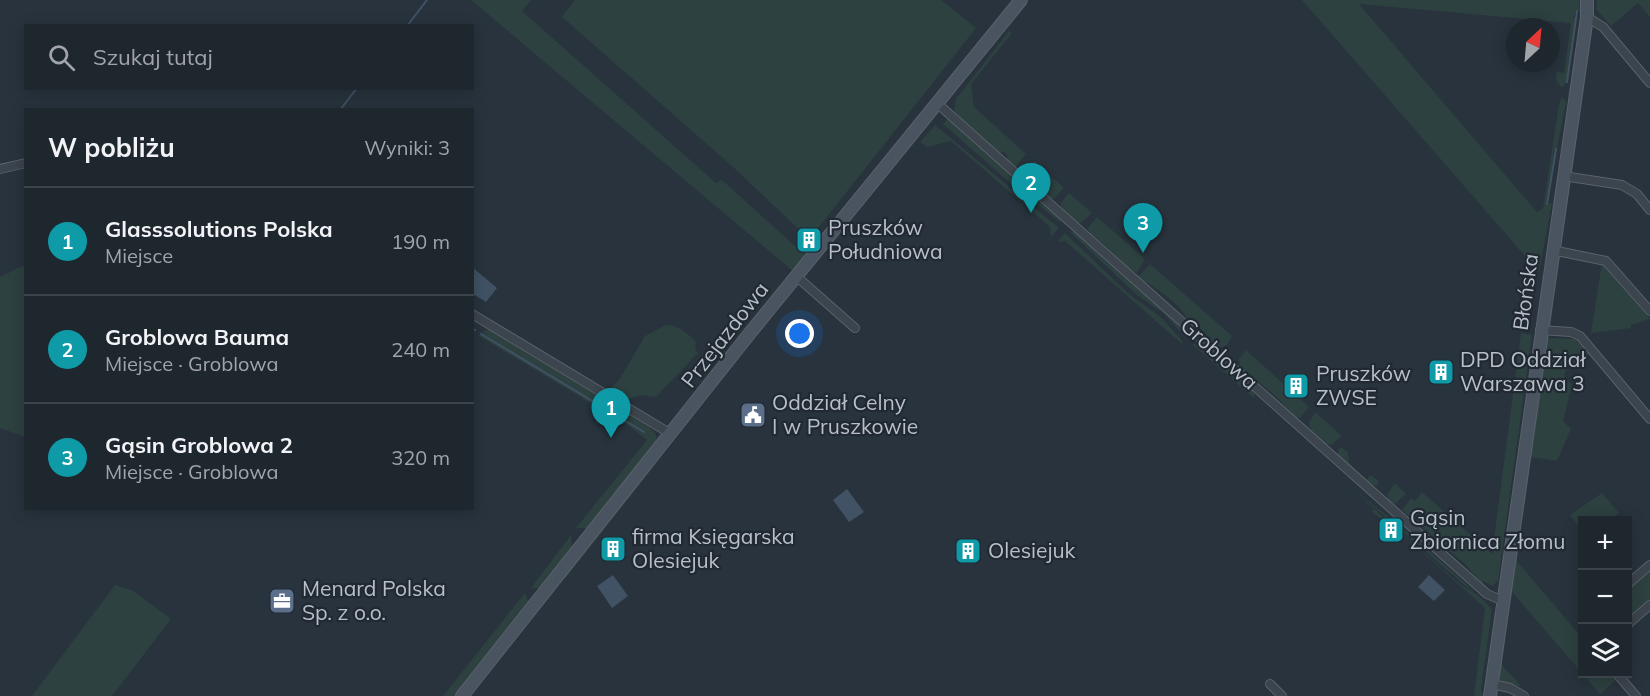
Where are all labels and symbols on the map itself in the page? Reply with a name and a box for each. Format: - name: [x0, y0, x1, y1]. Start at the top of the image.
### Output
- north arrow: [1506, 18, 1560, 72]
- pin: 2: [1012, 164, 1050, 213]
- pin: 3: [1124, 204, 1162, 253]
- place label: Pruszków Południowa: [828, 214, 943, 264]
- building icon: Pruszków Południowa: [794, 225, 824, 255]
- street label: Błońska: [1507, 252, 1543, 332]
- street label: Przejazdowa: [675, 276, 773, 392]
- street label: Groblowa: [1176, 312, 1264, 395]
- your location: [785, 319, 814, 348]
- place label: DPD Oddział Warszawa 3: [1460, 346, 1586, 396]
- building icon: DPD Oddział Warszawa 3: [1426, 357, 1456, 387]
- place label: Pruszków ZWSE: [1316, 360, 1411, 410]
- building icon: Pruszków ZWSE: [1281, 371, 1311, 401]
- pin: 1: [592, 388, 630, 438]
- place label: Oddział Celny I w Pruszkowie: [772, 389, 918, 439]
- public building icon: Oddział Celny I w Pruszkowie: [738, 400, 768, 430]
- place label: Gąsin Zbiornica Złomu: [1410, 504, 1565, 554]
- building icon: Gąsin Zbiornica Złomu: [1376, 515, 1406, 545]
- place label: firma Księgarska Olesiejuk: [632, 523, 795, 573]
- building icon: firma Księgarska Olesiejuk: [598, 534, 628, 564]
- building icon: Olesiejuk: [953, 536, 983, 566]
- place label: Olesiejuk: [988, 537, 1076, 563]
- place label: Menard Polska Sp. z o.o.: [302, 575, 446, 625]
- office icon: Menard Polska Sp. z o.o.: [267, 586, 297, 616]

